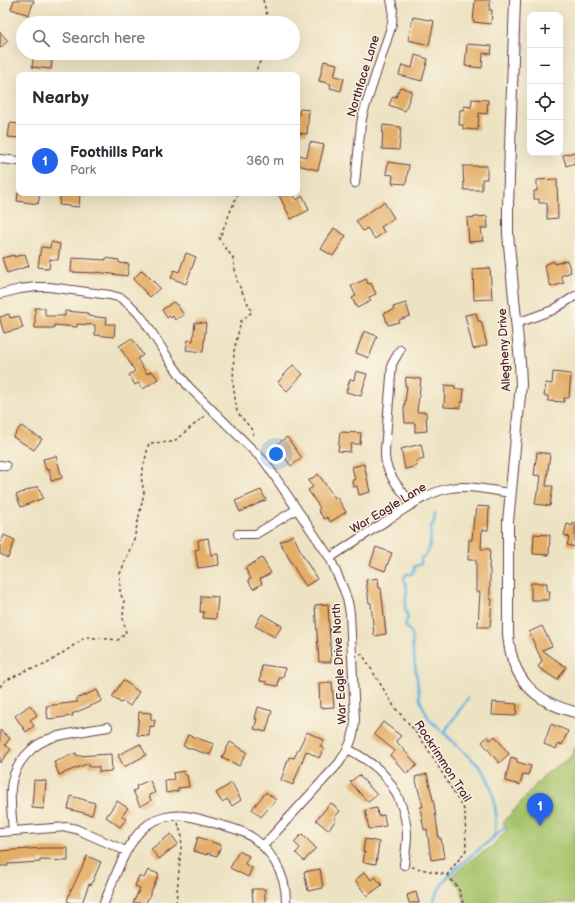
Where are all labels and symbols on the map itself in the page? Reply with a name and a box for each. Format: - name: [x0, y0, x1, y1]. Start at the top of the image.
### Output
- street label: Northface Lane: [344, 33, 383, 119]
- street label: Allegheny Drive: [495, 308, 514, 392]
- your location: [266, 444, 286, 464]
- street label: War Eagle Lane: [347, 480, 429, 537]
- street label: War Eagle Drive North: [329, 603, 350, 725]
- street label: Rockrimmon Trail: [411, 718, 474, 805]
- pin: 1: [527, 793, 553, 826]

